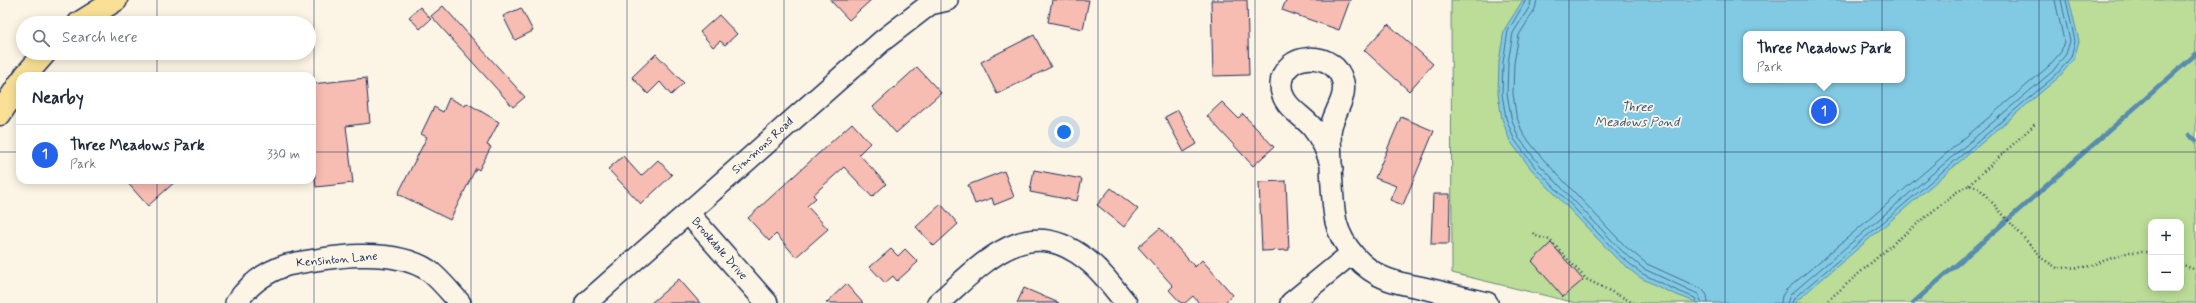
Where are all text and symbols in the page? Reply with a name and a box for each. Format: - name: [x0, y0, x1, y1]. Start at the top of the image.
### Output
- search box: [16, 16, 316, 60]
- icon: search: [30, 27, 52, 49]
- text: Search here: [62, 28, 138, 48]
- popup: [1743, 31, 1905, 83]
- text: Three Meadows Park: [1757, 39, 1891, 59]
- text: Park: [1757, 59, 1783, 76]
- text: Nearby: [32, 87, 84, 109]
- pin: 1: [1811, 96, 1837, 126]
- water label: Three Meadows Pond: [1595, 99, 1681, 131]
- street label: Simmons Road: [729, 114, 797, 178]
- your location: [1054, 122, 1074, 142]
- text: Three Meadows Park: [70, 136, 205, 156]
- text: 1: [42, 146, 48, 163]
- text: 330 m: [267, 146, 300, 163]
- text: Park: [70, 156, 96, 173]
- street label: Brookdale Drive: [687, 214, 751, 284]
- map controls: [2148, 219, 2184, 291]
- button: +: [2148, 219, 2184, 255]
- street label: Kensinton Lane: [296, 248, 378, 272]
- button: −: [2148, 255, 2184, 291]

